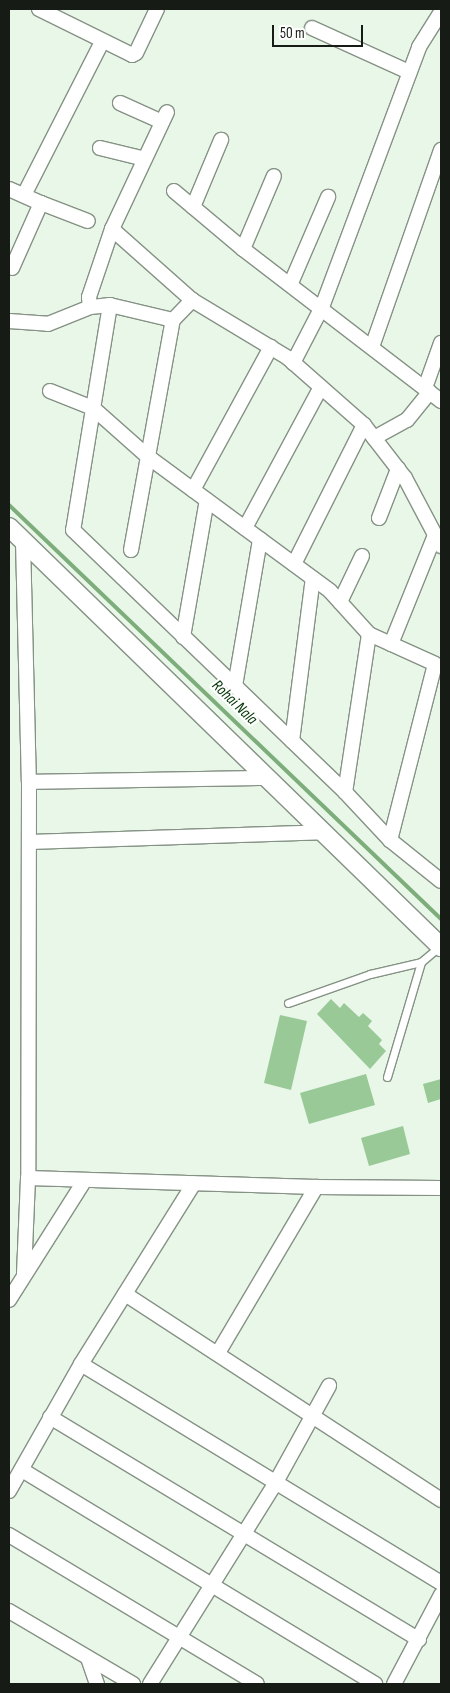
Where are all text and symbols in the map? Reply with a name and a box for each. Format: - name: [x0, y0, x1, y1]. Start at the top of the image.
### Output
- scale bar: [275, 15, 366, 47]
- text: 50 m: [280, 24, 305, 43]
- water label: Rohai Nala: [207, 677, 261, 729]

